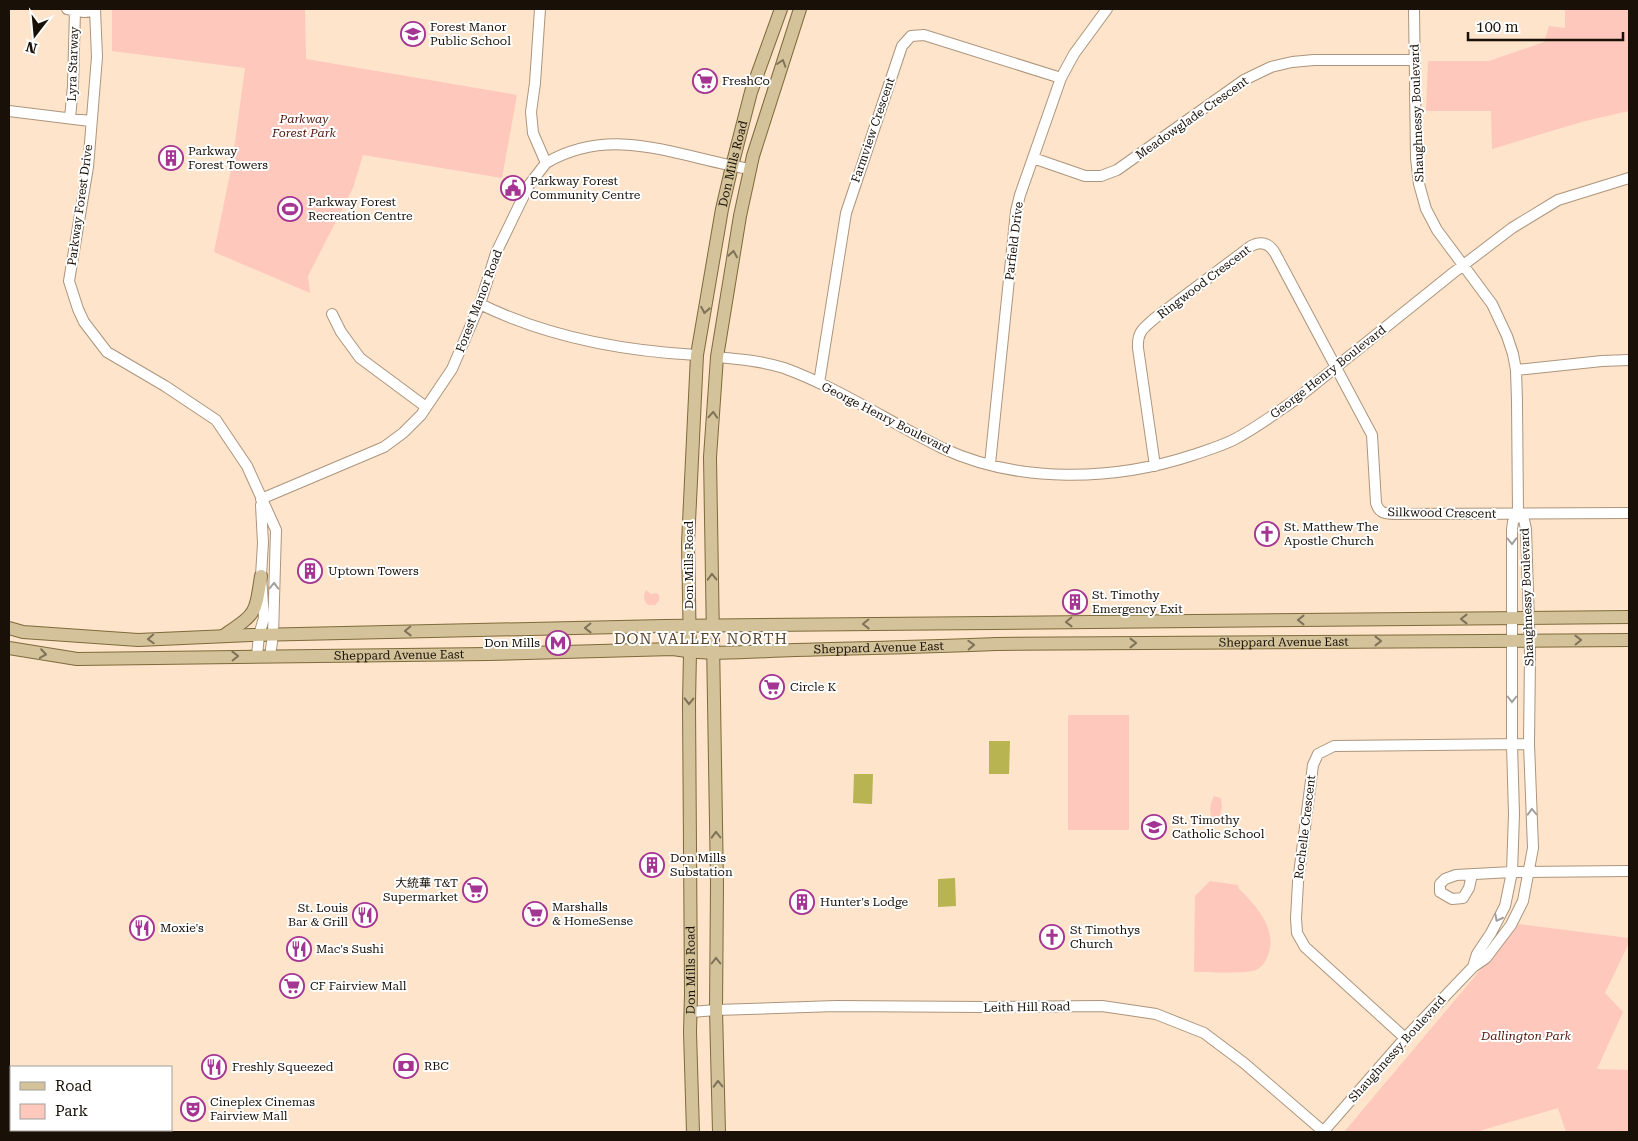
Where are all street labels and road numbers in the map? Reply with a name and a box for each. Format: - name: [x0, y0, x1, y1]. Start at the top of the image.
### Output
- street label: Lyra Starway: [65, 25, 81, 102]
- street label: Shaughnessy Boulevard: [1408, 43, 1426, 182]
- street label: Meadowglade Crescent: [1133, 73, 1251, 162]
- street label: Farmview Crescent: [848, 75, 898, 184]
- street label: Don Mills Road: [716, 119, 750, 208]
- street label: Parkway Forest Drive: [65, 143, 96, 267]
- street label: Parfield Drive: [1002, 200, 1026, 281]
- street label: Ringwood Crescent: [1155, 242, 1254, 322]
- street label: Forest Manor Road: [453, 247, 505, 354]
- street label: George Henry Boulevard: [1267, 322, 1389, 421]
- street label: George Henry Boulevard: [819, 379, 953, 457]
- street label: Silkwood Crescent: [1387, 505, 1497, 521]
- street label: Don Mills Road: [682, 521, 696, 609]
- street label: Shaughnessy Boulevard: [1518, 527, 1536, 666]
- street label: Sheppard Avenue East: [1219, 635, 1349, 650]
- street label: Sheppard Avenue East: [814, 639, 945, 656]
- street label: Sheppard Avenue East: [334, 647, 465, 663]
- street label: Rochelle Crescent: [1292, 774, 1318, 880]
- street label: Don Mills Road: [683, 925, 698, 1014]
- street label: Shaughnessy Boulevard: [1346, 993, 1449, 1105]
- street label: Leith Hill Road: [983, 999, 1071, 1015]

